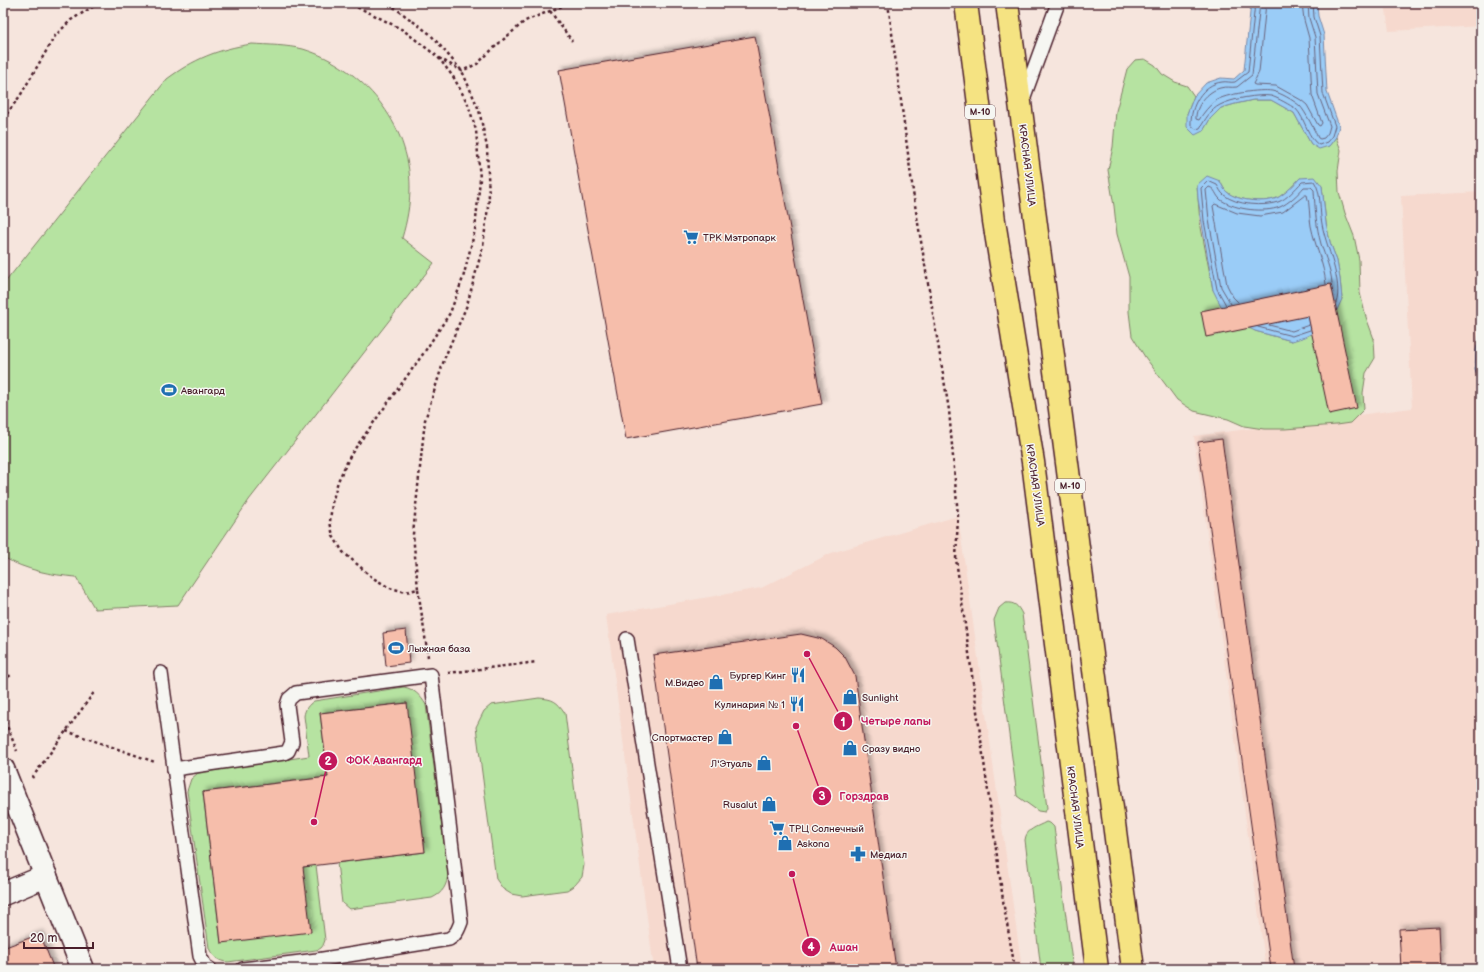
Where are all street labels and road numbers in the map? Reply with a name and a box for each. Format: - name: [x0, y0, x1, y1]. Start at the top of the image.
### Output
- road number: М-10: [965, 105, 995, 119]
- street label: КРАСНАЯ УЛИЦА: [1016, 123, 1038, 208]
- street label: КРАСНАЯ УЛИЦА: [1023, 443, 1047, 528]
- road number: М-10: [1055, 479, 1085, 493]
- street label: КРАСНАЯ УЛИЦА: [1064, 765, 1086, 850]

